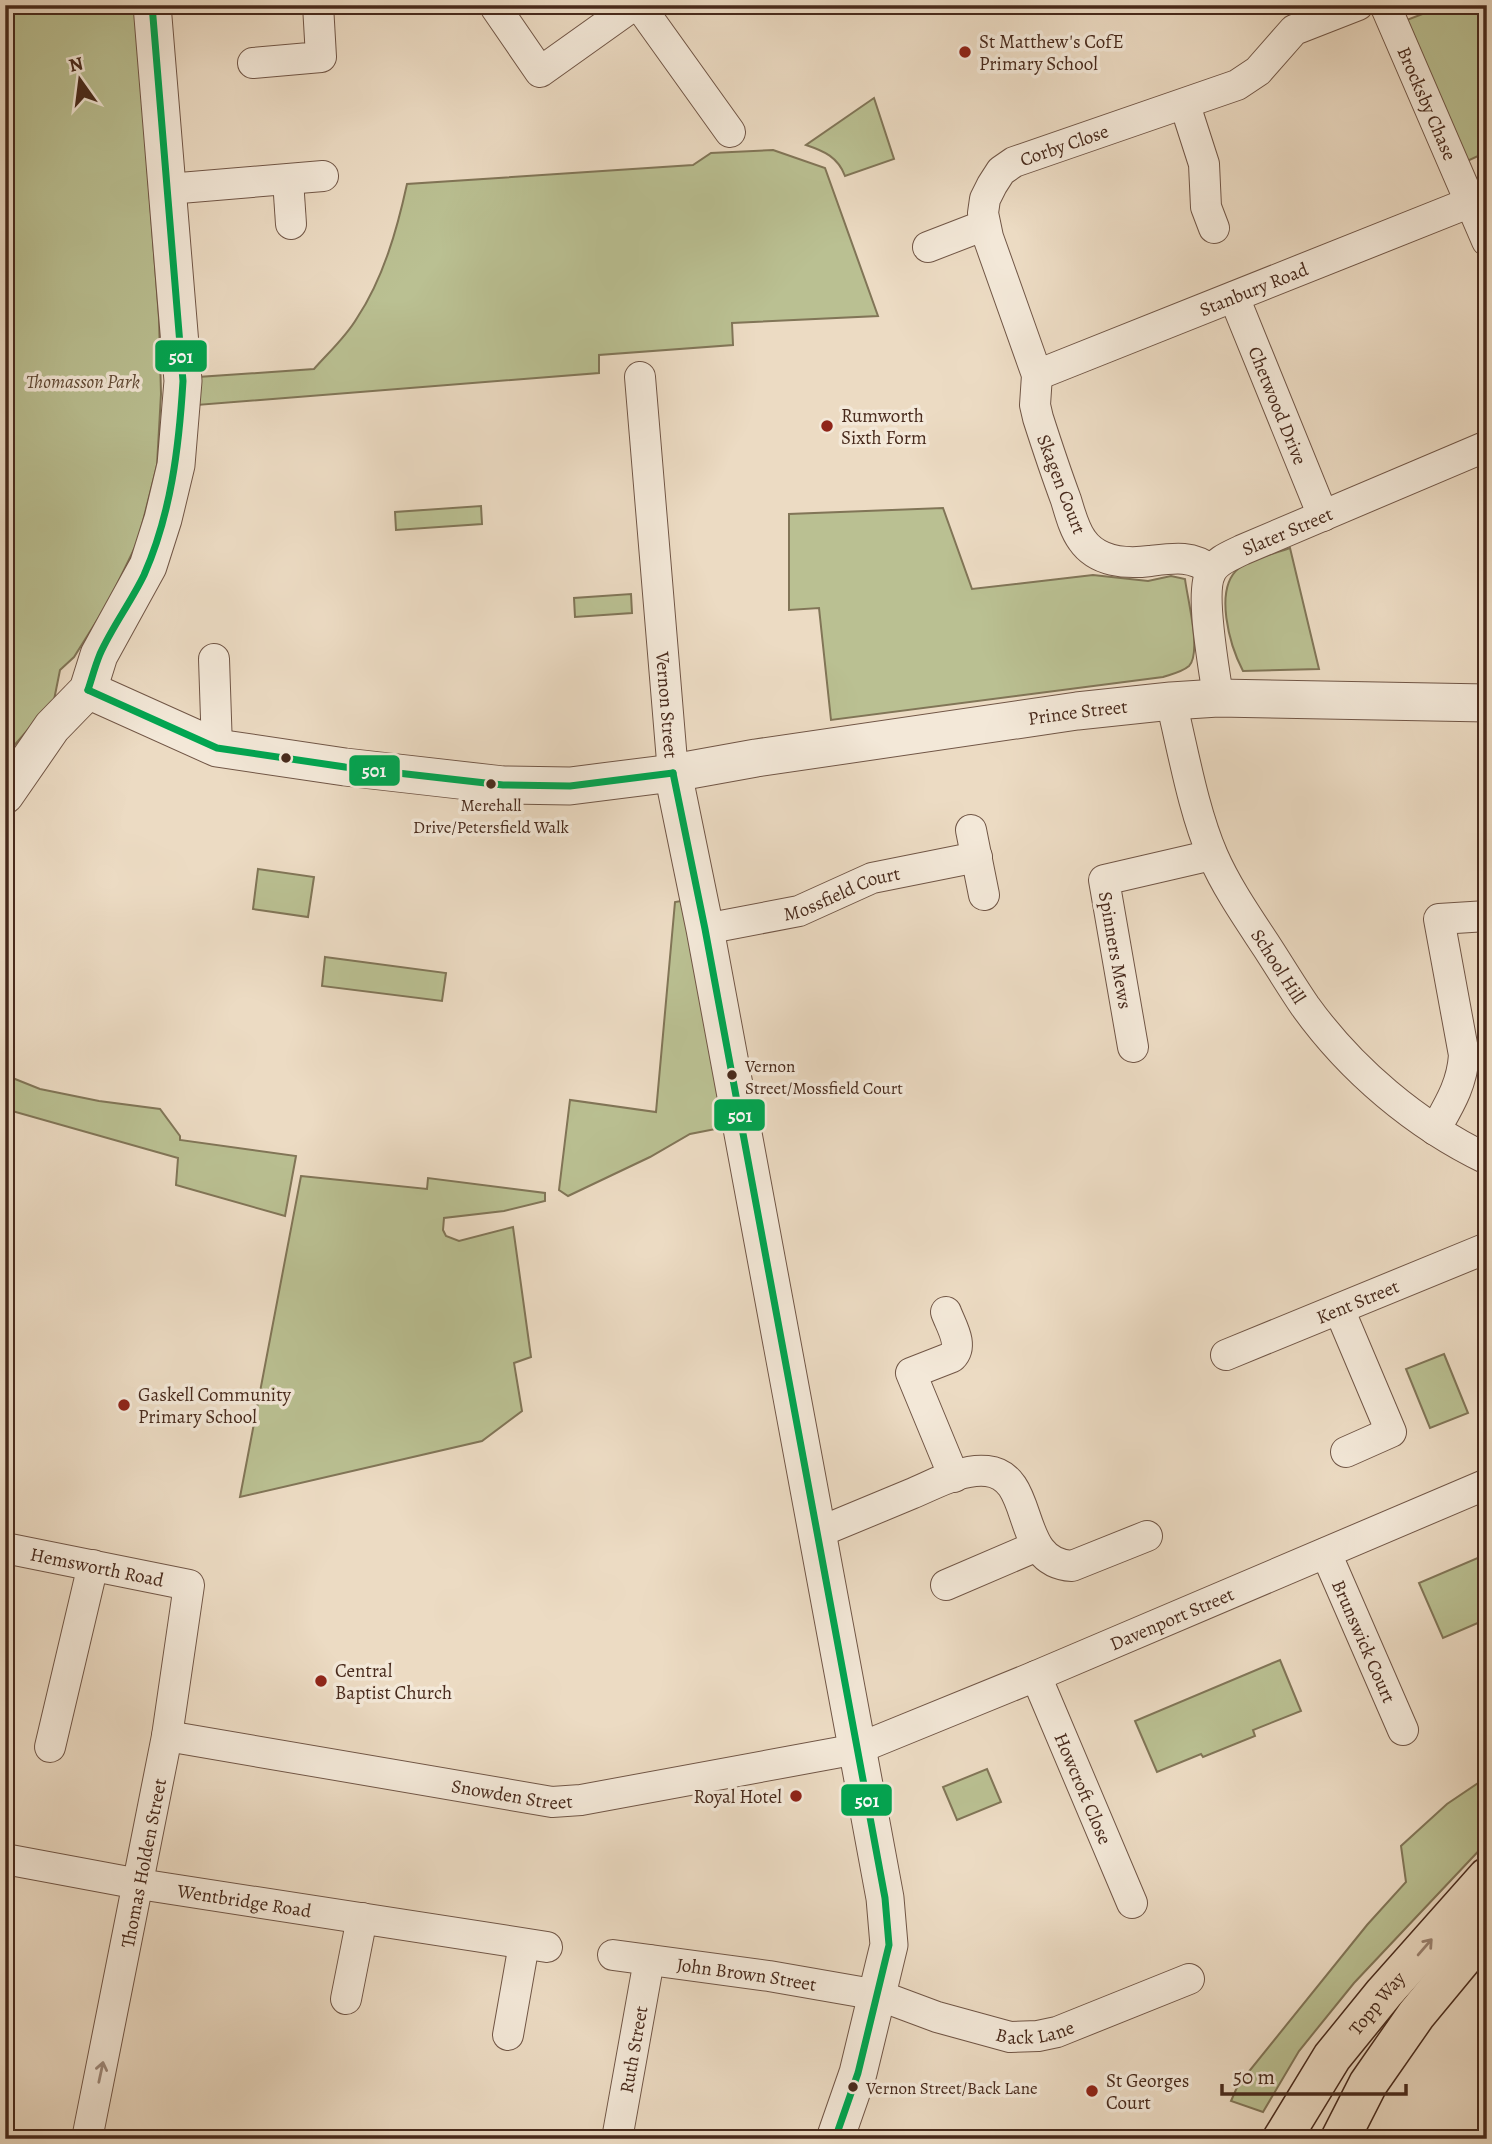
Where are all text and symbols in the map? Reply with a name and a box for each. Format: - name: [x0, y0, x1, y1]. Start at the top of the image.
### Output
- place label: St Matthew's CofE Primary School: [979, 29, 1124, 77]
- street label: Brocksby Chase: [1390, 43, 1463, 165]
- marker: St Matthew's CofE Primary School: [957, 44, 973, 60]
- north arrow: [46, 46, 116, 116]
- text: N: [66, 50, 86, 79]
- street label: Corby Close: [1017, 118, 1112, 173]
- street label: Stanbury Road: [1196, 256, 1313, 323]
- line badge: 501: [154, 339, 208, 373]
- street label: Chetwood Drive: [1241, 343, 1313, 469]
- text: 501: [169, 344, 193, 370]
- park label: Thomasson Park: [26, 369, 140, 395]
- place label: Rumworth Sixth Form: [841, 403, 927, 451]
- marker: Rumworth Sixth Form: [819, 418, 835, 434]
- street label: Skagen Court: [1030, 431, 1092, 538]
- street label: Slater Street: [1238, 501, 1337, 563]
- street label: Vernon Street: [649, 650, 684, 759]
- street label: Prince Street: [1026, 694, 1129, 732]
- unlabelled marker: [279, 751, 293, 765]
- line badge: 501: [348, 754, 401, 787]
- text: 501: [362, 758, 386, 784]
- marker: Merehall Drive/Petersfield Walk: [484, 777, 498, 791]
- place label: Merehall Drive/Petersfield Walk: [413, 794, 569, 839]
- street label: Mossfield Court: [782, 861, 902, 928]
- street label: Spinners Mews: [1092, 889, 1138, 1011]
- street label: School Hill: [1245, 924, 1312, 1009]
- place label: Vernon Street/Mossfield Court: [744, 1055, 903, 1100]
- marker: Vernon Street/Mossfield Court: [725, 1068, 739, 1082]
- line badge: 501: [713, 1098, 766, 1132]
- text: 501: [728, 1103, 752, 1129]
- street label: Kent Street: [1313, 1274, 1403, 1331]
- place label: Gaskell Community Primary School: [138, 1382, 291, 1430]
- marker: Gaskell Community Primary School: [116, 1397, 132, 1413]
- street label: Hemsworth Road: [28, 1541, 167, 1594]
- street label: Brunswick Court: [1325, 1576, 1402, 1707]
- street label: Davenport Street: [1106, 1581, 1238, 1657]
- place label: Central Baptist Church: [335, 1658, 452, 1706]
- marker: Central Baptist Church: [313, 1673, 329, 1689]
- street label: Howcroft Close: [1047, 1729, 1118, 1849]
- street label: Snowden Street: [449, 1773, 573, 1816]
- street label: Thomas Holden Street: [115, 1776, 173, 1950]
- line badge: 501: [840, 1783, 893, 1817]
- place label: Royal Hotel: [694, 1784, 782, 1810]
- marker: Royal Hotel: [788, 1788, 804, 1804]
- text: 501: [855, 1788, 879, 1814]
- street label: Wentbridge Road: [174, 1878, 314, 1925]
- one-way arrow: [1416, 1939, 1433, 1956]
- street label: John Brown Street: [675, 1952, 818, 1998]
- street label: Topp Way: [1343, 1966, 1412, 2041]
- street label: Ruth Street: [613, 2004, 655, 2095]
- street label: Back Lane: [993, 2014, 1078, 2051]
- scale bar: [1222, 2053, 1406, 2097]
- one-way arrow: [94, 2061, 108, 2084]
- text: 50 m: [1233, 2063, 1275, 2091]
- place label: St Georges Court: [1106, 2068, 1189, 2116]
- place label: Vernon Street/Back Lane: [865, 2077, 1038, 2100]
- marker: Vernon Street/Back Lane: [846, 2080, 860, 2094]
- marker: St Georges Court: [1084, 2083, 1100, 2099]

